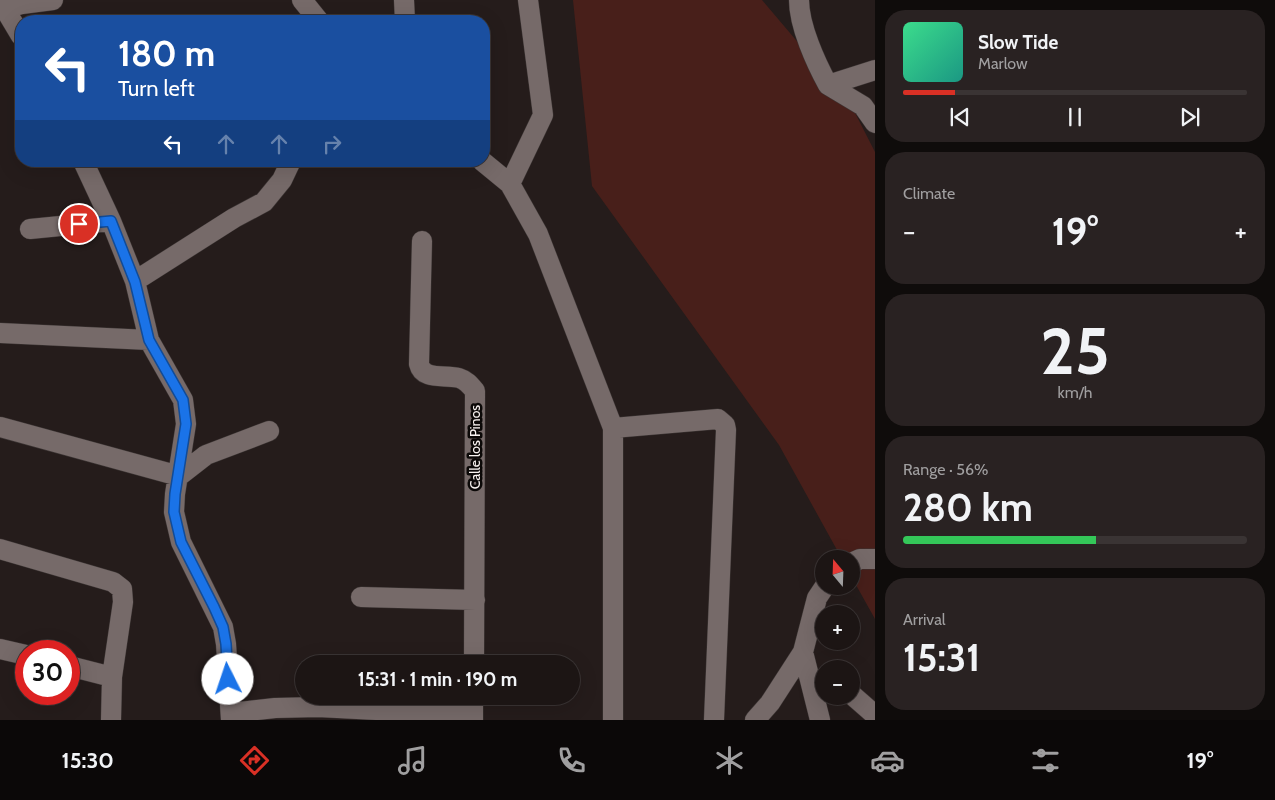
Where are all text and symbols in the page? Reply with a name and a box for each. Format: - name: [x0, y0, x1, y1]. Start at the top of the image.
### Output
- text: Slow Tide: [978, 31, 1058, 54]
- text: 180 m: [118, 32, 215, 75]
- icon: left: [35, 35, 100, 100]
- text: Marlow: [978, 54, 1028, 73]
- text: Turn left: [118, 75, 195, 102]
- icon: previous: [946, 103, 974, 131]
- icon: pause: [1061, 103, 1089, 131]
- icon: next: [1176, 103, 1204, 131]
- icon: left: [159, 130, 187, 158]
- icon: ahead: [212, 130, 240, 158]
- icon: ahead: [265, 130, 293, 158]
- icon: right: [318, 130, 346, 158]
- text: Climate: [903, 184, 955, 203]
- pin: [58, 203, 100, 245]
- text: 19°: [1052, 208, 1098, 255]
- icon: arrive: [65, 210, 93, 238]
- text: −: [903, 214, 915, 248]
- text: +: [1235, 214, 1247, 248]
- text: 25: [1040, 311, 1110, 390]
- text: km/h: [1057, 383, 1093, 402]
- street label: Calle los Pinos: [466, 405, 484, 489]
- text: Range · 56%: [903, 460, 989, 479]
- text: 280 km: [903, 484, 1033, 531]
- north arrow: [815, 550, 860, 595]
- map controls: [815, 550, 860, 705]
- button: +: [815, 605, 860, 650]
- text: Arrival: [903, 610, 946, 629]
- text: 15:31: [903, 634, 980, 681]
- speed limit sign: 30: [15, 640, 80, 705]
- position arrow: [201, 652, 253, 704]
- button: −: [815, 660, 860, 705]
- text: 15:31 · 1 min · 190 m: [358, 668, 517, 691]
- icon: directions: [237, 743, 272, 778]
- icon: music: [395, 743, 430, 778]
- icon: phone: [554, 743, 589, 778]
- icon: climate: [712, 743, 747, 778]
- icon: car: [870, 743, 905, 778]
- icon: filters: [1028, 743, 1063, 778]
- text: 15:30: [62, 747, 114, 774]
- text: 19°: [1186, 747, 1213, 774]

